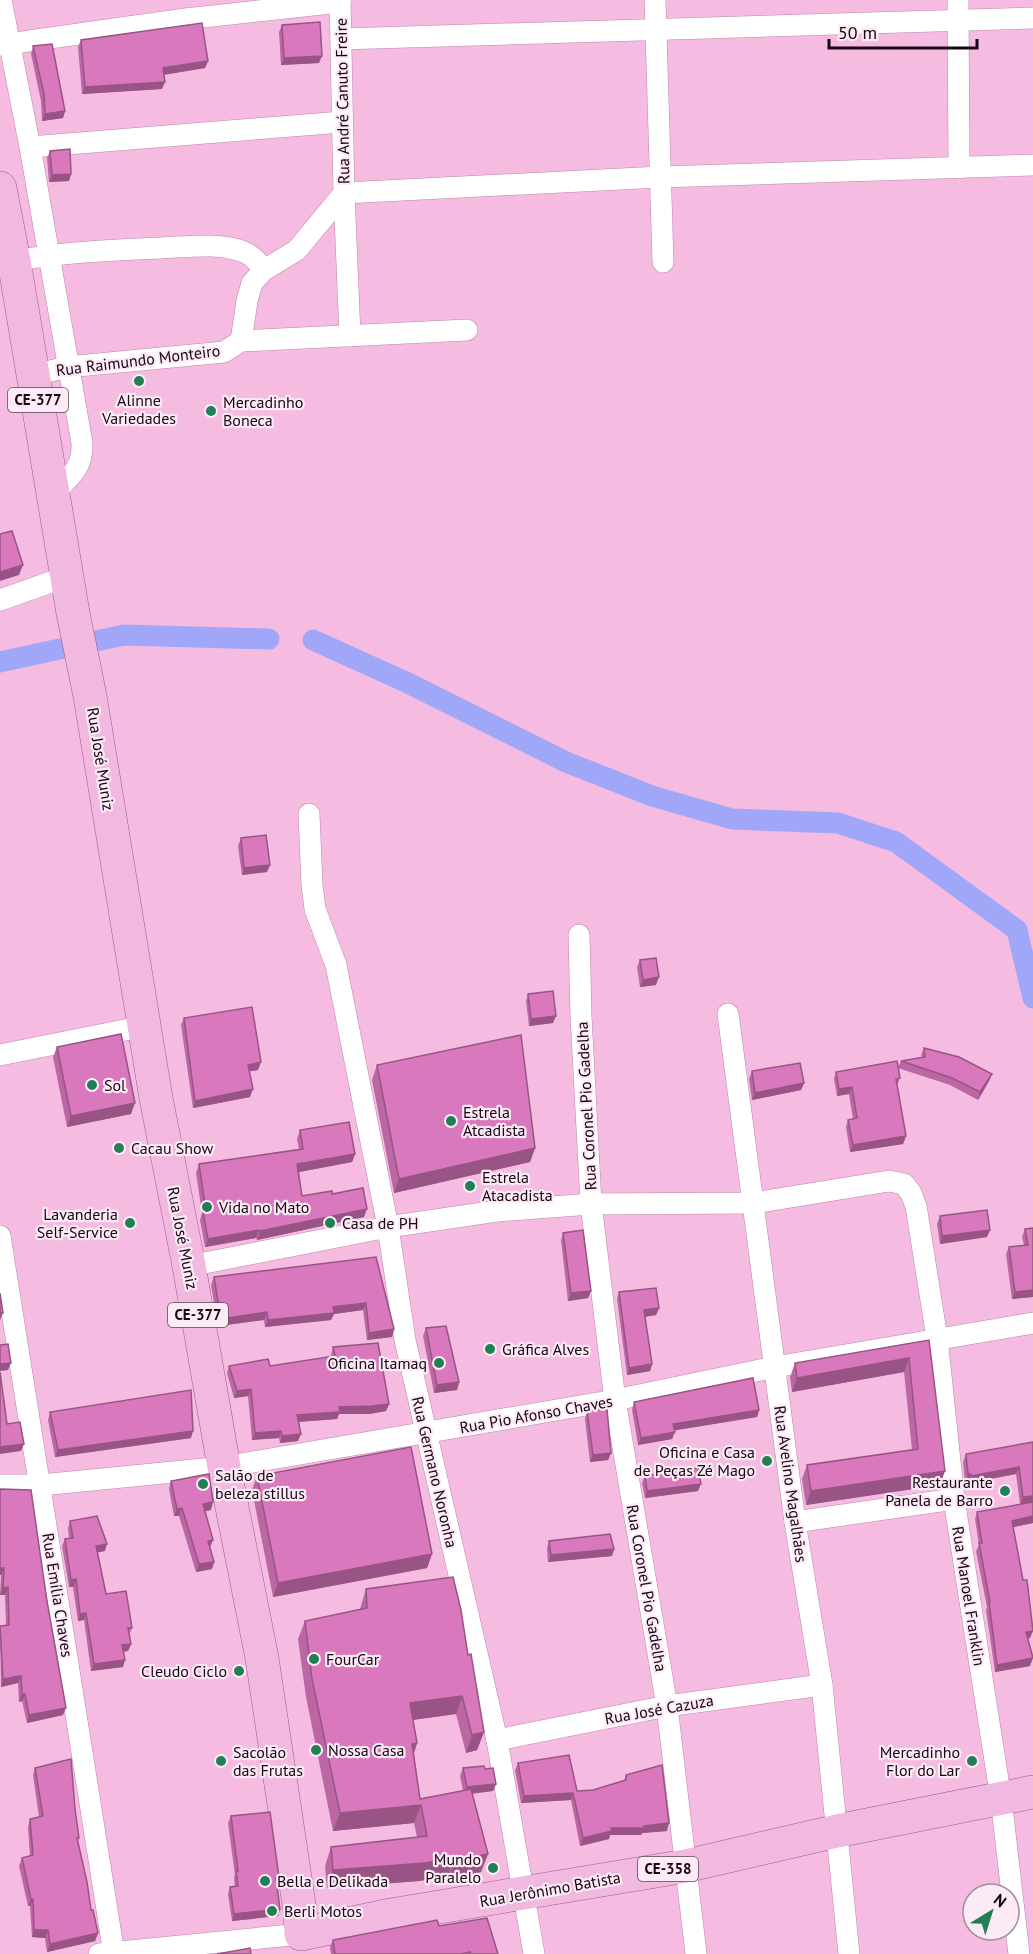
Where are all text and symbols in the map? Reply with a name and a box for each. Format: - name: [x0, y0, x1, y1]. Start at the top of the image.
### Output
- scale bar: [829, 12, 978, 50]
- street label: Rua André Canuto Freire: [331, 18, 353, 184]
- text: 50 m: [838, 21, 877, 44]
- street label: Rua Raimundo Monteiro: [55, 340, 221, 380]
- marker: Alinne Variedades: [132, 374, 146, 388]
- road number: CE-377: [8, 388, 68, 412]
- place label: Alinne Variedades: [101, 390, 176, 428]
- place label: Mercadinho Boneca: [223, 392, 303, 430]
- marker: Mercadinho Boneca: [204, 404, 218, 418]
- street label: Rua José Muniz: [83, 706, 119, 812]
- street label: Rua Coronel Pio Gadelha: [572, 1021, 600, 1191]
- place label: Sol: [104, 1075, 126, 1095]
- marker: Sol: [85, 1078, 99, 1092]
- place label: Estrela Atcadista: [463, 1102, 526, 1140]
- marker: Estrela Atcadista: [444, 1114, 458, 1128]
- place label: Cacau Show: [131, 1138, 213, 1158]
- marker: Cacau Show: [112, 1141, 126, 1155]
- place label: Estrela Atacadista: [482, 1167, 553, 1205]
- marker: Estrela Atacadista: [463, 1179, 477, 1193]
- street label: Rua José Muniz: [163, 1185, 203, 1291]
- place label: Vida no Mato: [218, 1197, 309, 1217]
- marker: Vida no Mato: [200, 1200, 214, 1214]
- place label: Lavanderia Self-Service: [37, 1204, 118, 1242]
- place label: Casa de PH: [342, 1213, 418, 1233]
- marker: Lavanderia Self-Service: [123, 1216, 137, 1230]
- marker: Casa de PH: [323, 1216, 337, 1230]
- road number: CE-377: [168, 1303, 228, 1327]
- place label: Gráfica Alves: [502, 1339, 589, 1359]
- marker: Gráfica Alves: [483, 1342, 497, 1356]
- place label: Oficina Itamaq: [327, 1353, 427, 1373]
- marker: Oficina Itamaq: [432, 1356, 446, 1370]
- street label: Rua Pio Afonso Chaves: [458, 1391, 614, 1437]
- street label: Rua Germano Noronha: [408, 1394, 462, 1550]
- street label: Rua Avelino Magalhães: [770, 1404, 812, 1564]
- place label: Oficina e Casa de Peças Zé Mago: [634, 1442, 755, 1480]
- marker: Oficina e Casa de Peças Zé Mago: [760, 1454, 774, 1468]
- place label: Salão de beleza stillus: [215, 1465, 305, 1503]
- place label: Restaurante Panela de Barro: [885, 1472, 993, 1510]
- marker: Salão de beleza stillus: [196, 1477, 210, 1491]
- marker: Restaurante Panela de Barro: [998, 1484, 1012, 1498]
- street label: Rua Coronel Pio Gadelha: [622, 1503, 672, 1673]
- street label: Rua Manoel Franklin: [948, 1525, 990, 1667]
- street label: Rua Emília Chaves: [38, 1531, 78, 1659]
- place label: FourCar: [326, 1649, 380, 1669]
- marker: FourCar: [307, 1652, 321, 1666]
- place label: Cleudo Ciclo: [141, 1661, 227, 1681]
- marker: Cleudo Ciclo: [232, 1664, 246, 1678]
- street label: Rua José Cazuza: [603, 1690, 715, 1728]
- place label: Nossa Casa: [328, 1740, 405, 1760]
- place label: Sacolão das Frutas: [233, 1742, 303, 1780]
- place label: Mercadinho Flor do Lar: [880, 1742, 961, 1780]
- marker: Nossa Casa: [309, 1743, 323, 1757]
- marker: Sacolão das Frutas: [214, 1754, 228, 1768]
- marker: Mercadinho Flor do Lar: [965, 1754, 979, 1768]
- place label: Mundo Paralelo: [425, 1849, 481, 1887]
- road number: CE-358: [638, 1857, 698, 1881]
- marker: Mundo Paralelo: [486, 1861, 500, 1875]
- street label: Rua Jerônimo Batista: [478, 1867, 622, 1911]
- place label: Bella e Delikada: [277, 1871, 388, 1891]
- marker: Bella e Delikada: [258, 1874, 272, 1888]
- north arrow: [961, 1882, 1021, 1942]
- text: N: [990, 1889, 1011, 1911]
- place label: Berli Motos: [284, 1901, 362, 1921]
- marker: Berli Motos: [265, 1904, 279, 1918]

